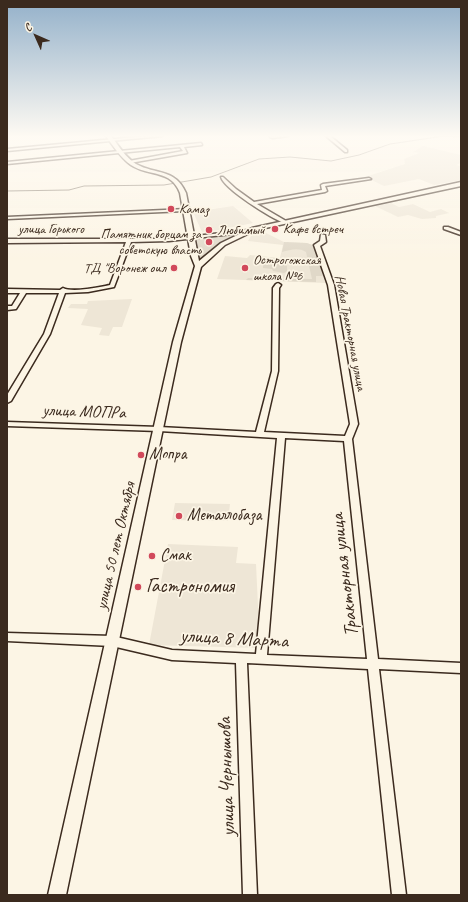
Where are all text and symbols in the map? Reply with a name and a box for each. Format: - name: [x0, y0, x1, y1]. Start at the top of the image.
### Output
- north arrow: [16, 16, 56, 56]
- text: С: [21, 21, 34, 34]
- place label: Камаз: [179, 201, 209, 217]
- marker: Камаз: [166, 204, 176, 214]
- street label: улица Горького: [18, 221, 84, 237]
- place label: Кафе встреч: [283, 221, 343, 237]
- place label: Любимый: [217, 222, 265, 238]
- marker: Кафе встреч: [270, 224, 280, 234]
- marker: Любимый: [204, 225, 214, 235]
- place label: Памятник борцам за советскую власть: [100, 226, 201, 258]
- marker: Памятник борцам за советскую власть: [204, 237, 214, 247]
- place label: Острогожская школа №6: [253, 252, 321, 284]
- place label: ТД "Воронеж оил: [84, 260, 166, 276]
- marker: ТД "Воронеж оил: [169, 263, 179, 273]
- marker: Острогожская школа №6: [240, 263, 250, 273]
- street label: Новая Тракторная улица: [331, 274, 369, 392]
- street label: улица МОПРа: [42, 400, 126, 424]
- place label: Мопра: [149, 445, 187, 465]
- marker: Мопра: [136, 450, 146, 460]
- street label: улица 50 лет Октября: [91, 480, 141, 612]
- place label: Металлобаза: [187, 506, 261, 526]
- marker: Металлобаза: [174, 511, 184, 521]
- street label: Тракторная улица: [326, 512, 364, 638]
- place label: Смак: [160, 546, 191, 566]
- marker: Смак: [147, 551, 157, 561]
- place label: Гастрономия: [146, 575, 234, 599]
- marker: Гастрономия: [133, 582, 143, 592]
- street label: улица 8 Марта: [179, 624, 289, 654]
- street label: улица Чернышова: [213, 717, 241, 837]

